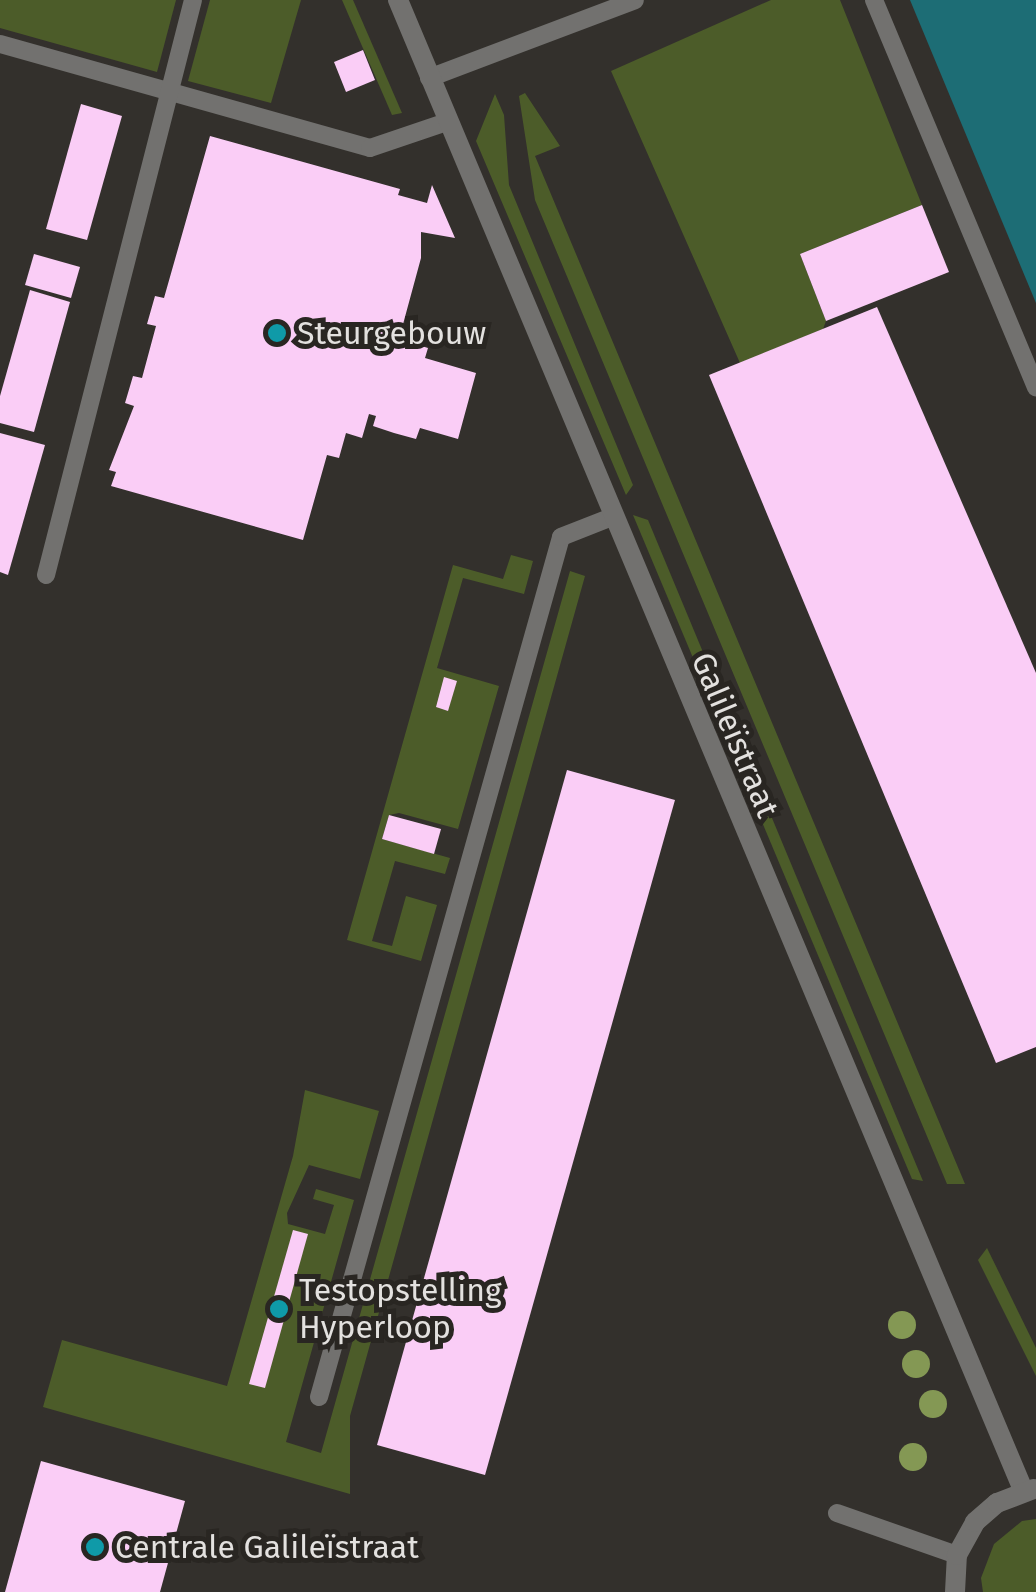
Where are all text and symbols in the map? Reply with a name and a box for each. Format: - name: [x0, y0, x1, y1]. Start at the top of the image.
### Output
- place label: Steurgebouw: [297, 314, 486, 352]
- marker: Steurgebouw: [266, 322, 288, 344]
- street label: Galileïstraat: [683, 647, 787, 823]
- place label: Testopstelling Hyperloop: [299, 1272, 502, 1347]
- marker: Testopstelling Hyperloop: [268, 1298, 290, 1320]
- place label: Centrale Galileïstraat: [115, 1528, 419, 1566]
- marker: Centrale Galileïstraat: [84, 1536, 106, 1558]

